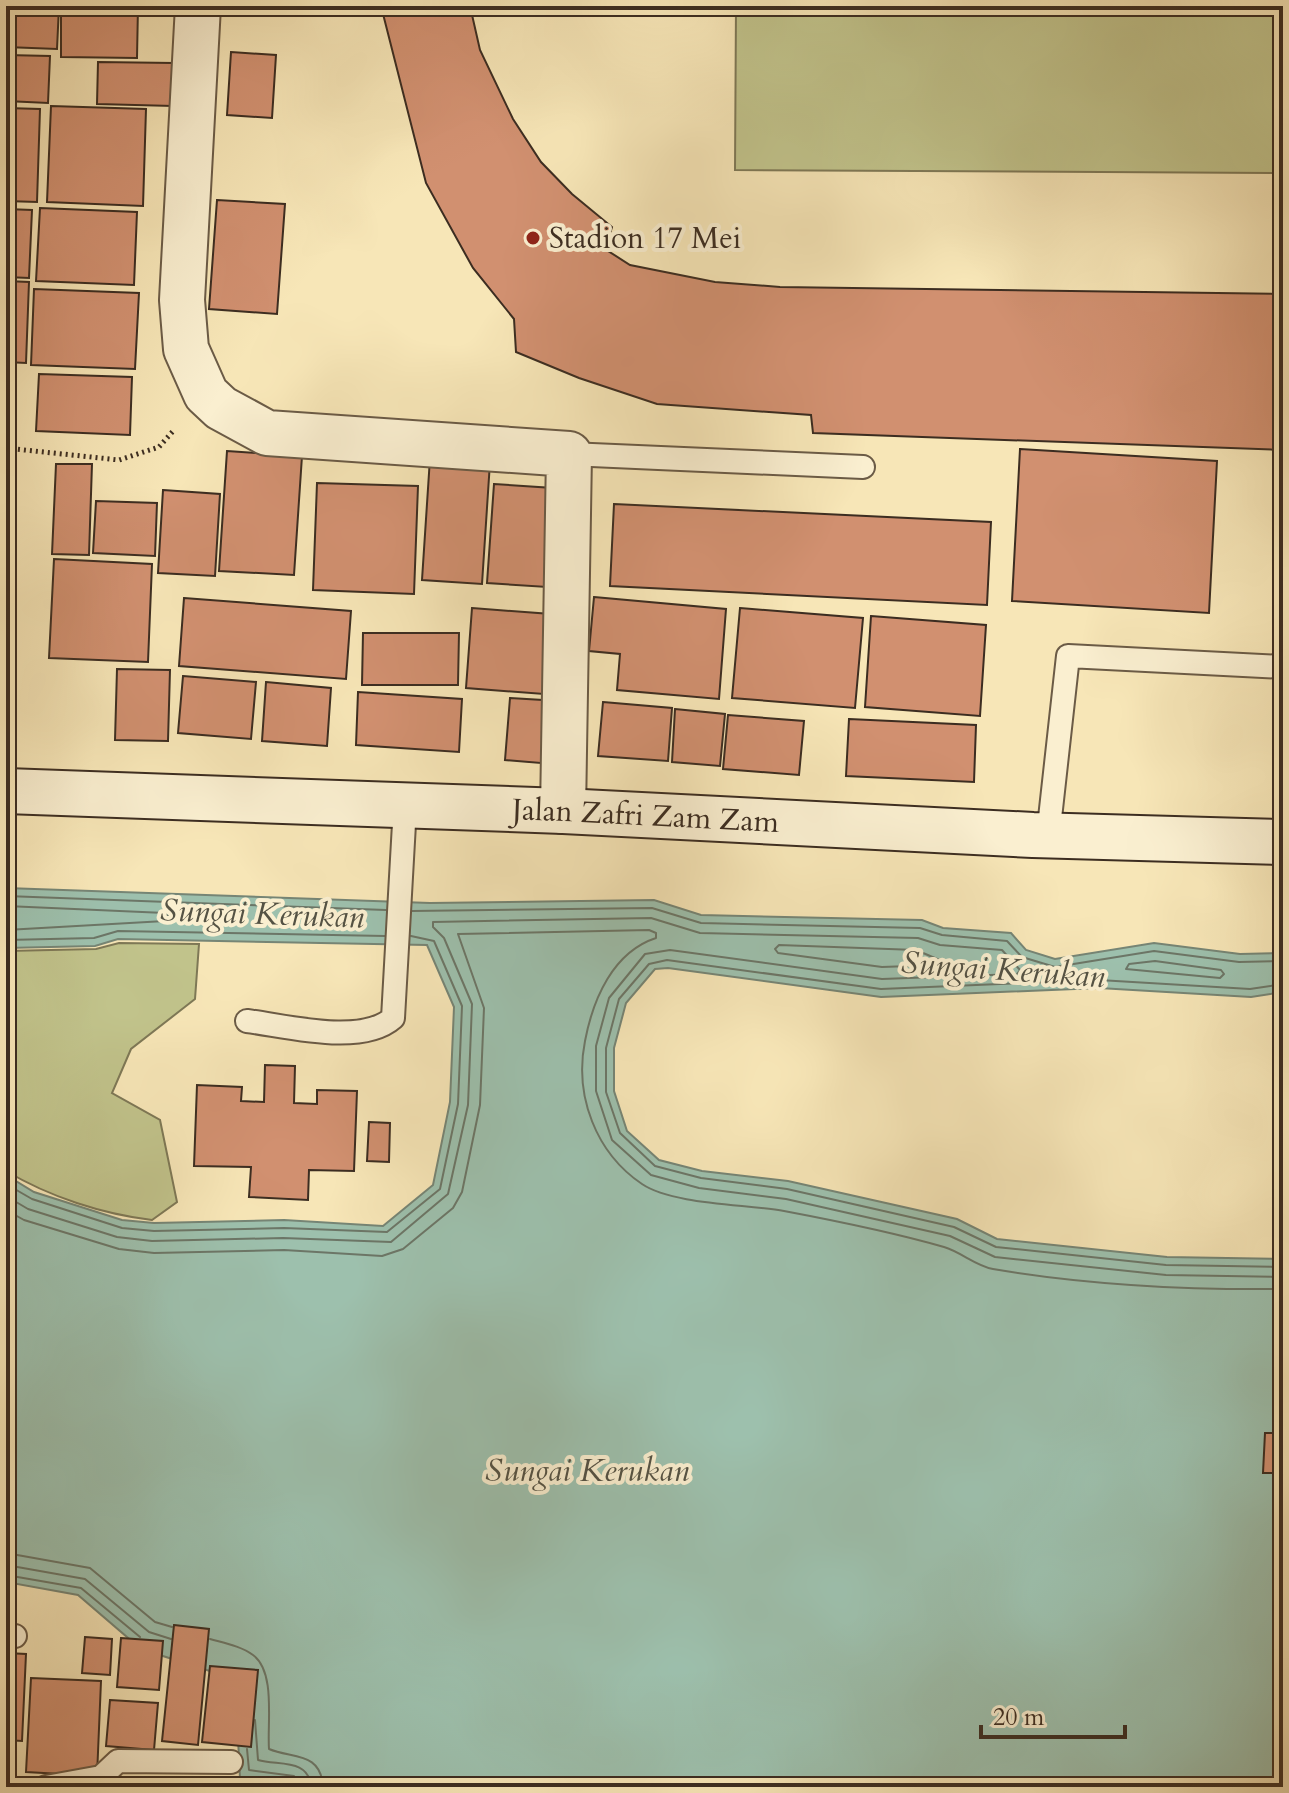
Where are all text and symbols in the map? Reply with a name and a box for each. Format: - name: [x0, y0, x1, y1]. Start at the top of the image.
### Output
- place label: Stadion 17 Mei: [549, 218, 741, 259]
- marker: Stadion 17 Mei: [524, 229, 542, 247]
- street label: Jalan Zafri Zam Zam: [507, 789, 781, 843]
- water label: Sungai Kerukan: [159, 888, 365, 940]
- water label: Sungai Kerukan: [900, 941, 1107, 999]
- water label: Sungai Kerukan: [485, 1449, 689, 1493]
- scale bar: [981, 1689, 1125, 1739]
- text: 20 m: [993, 1701, 1045, 1734]

